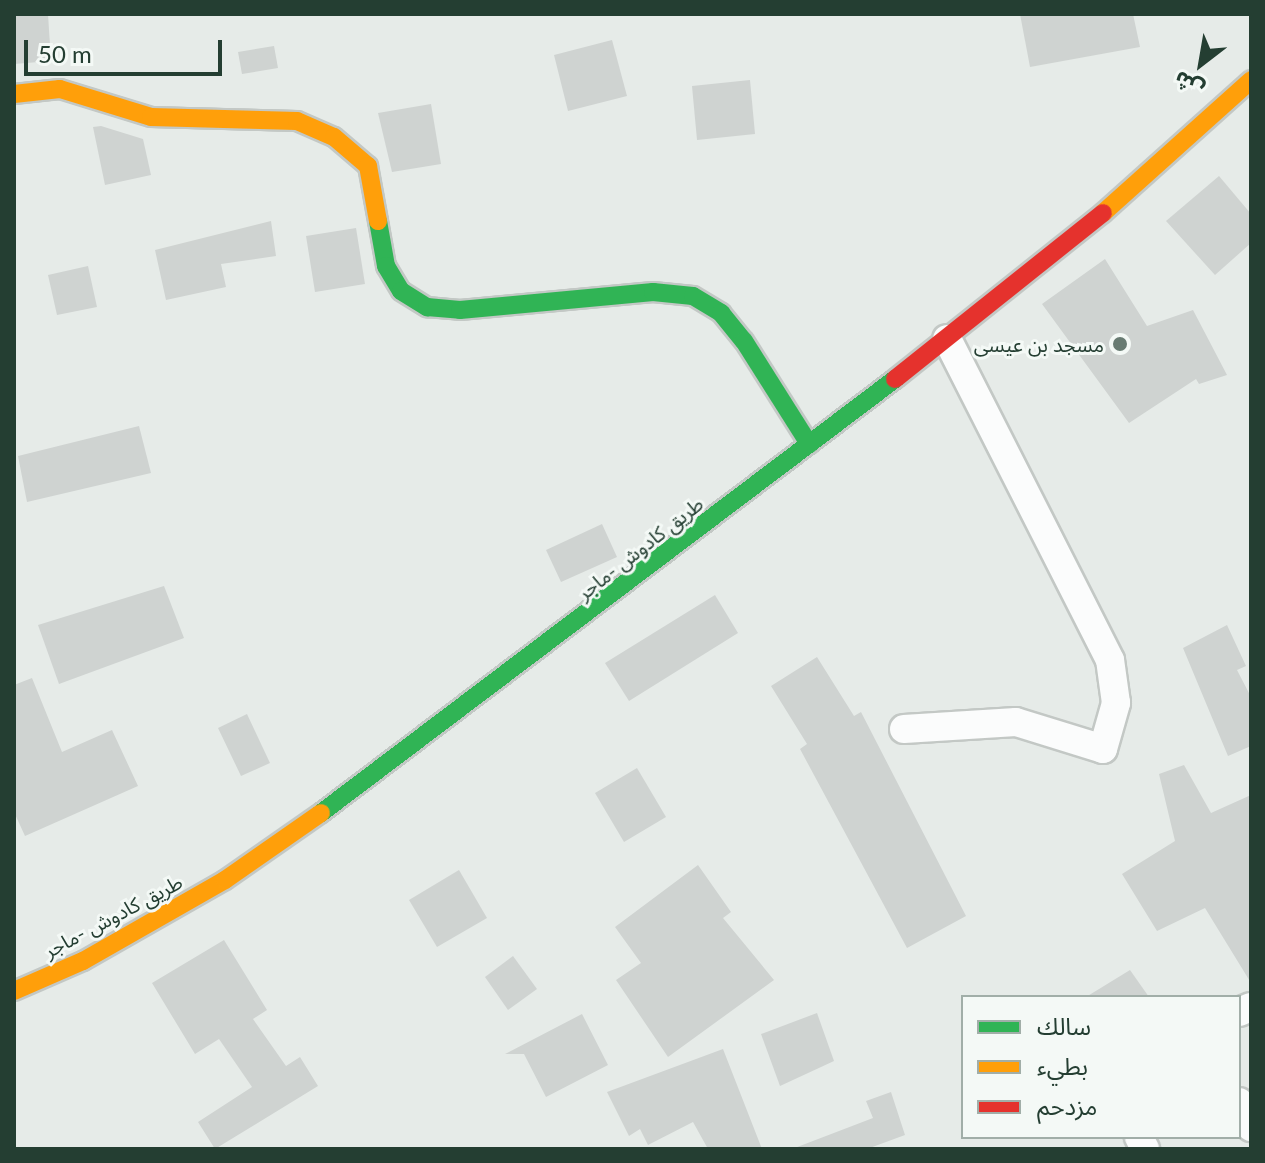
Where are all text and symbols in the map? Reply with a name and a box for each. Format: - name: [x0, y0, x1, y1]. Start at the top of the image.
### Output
- scale bar: [28, 24, 226, 74]
- north arrow: [1161, 24, 1241, 104]
- text: 50 m: [38, 39, 92, 68]
- text: ش: [1169, 66, 1208, 104]
- place label: مسجد بن عيسى: [974, 332, 1104, 356]
- marker: مسجد بن عيسى: [1111, 335, 1129, 353]
- street label: طريق كادوش -ماجر: [572, 491, 708, 605]
- street label: طريق كادوش -ماجر: [40, 869, 186, 963]
- legend: [961, 995, 1241, 1139]
- text: سالك: [1037, 1011, 1091, 1040]
- text: بطيء: [1037, 1051, 1088, 1080]
- text: مزدحم: [1037, 1091, 1097, 1120]

